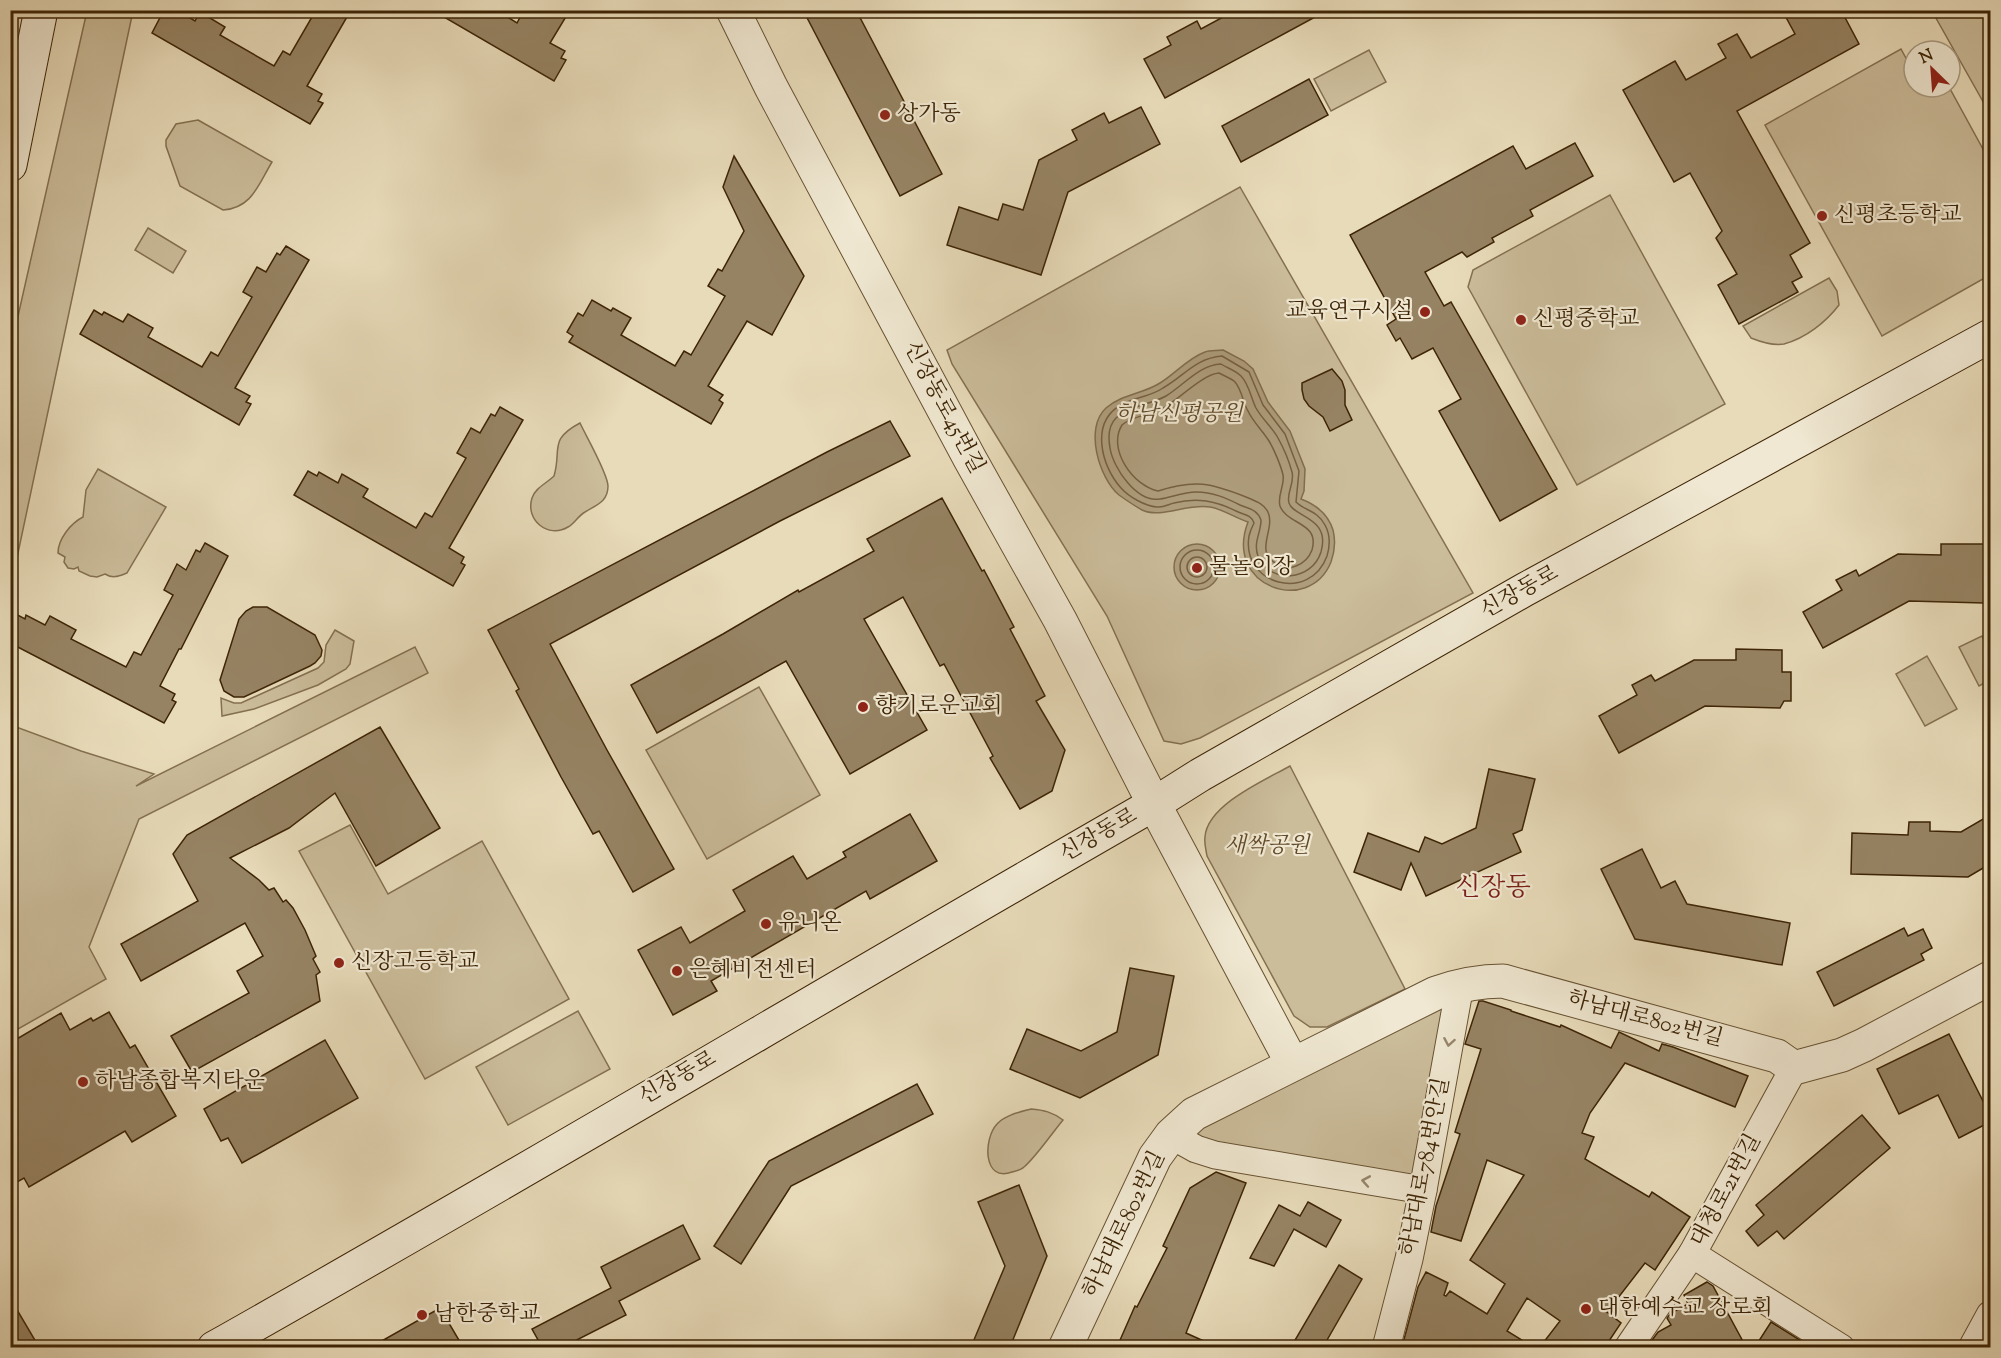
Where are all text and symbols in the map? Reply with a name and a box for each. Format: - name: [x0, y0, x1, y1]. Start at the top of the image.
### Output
- north arrow: [1902, 39, 1962, 99]
- text: N: [1916, 44, 1938, 71]
- place label: 상가동: [897, 99, 961, 131]
- marker: 상가동: [878, 108, 892, 122]
- place label: 신평초등학교: [1834, 200, 1962, 232]
- marker: 신평초등학교: [1815, 209, 1829, 223]
- place label: 교육연구시설: [1285, 296, 1413, 328]
- place label: 신평중학교: [1533, 304, 1639, 336]
- marker: 교육연구시설: [1418, 305, 1432, 319]
- marker: 신평중학교: [1514, 313, 1528, 327]
- street label: 신장동로45번길: [895, 336, 991, 480]
- park label: 하남신평공원: [1115, 399, 1245, 431]
- place label: 물놀이장: [1209, 552, 1295, 584]
- street label: 신장동로: [1475, 558, 1565, 628]
- marker: 물놀이장: [1190, 561, 1204, 575]
- place label: 향기로운교회: [875, 691, 1003, 723]
- marker: 향기로운교회: [856, 700, 870, 714]
- street label: 신장동로: [1054, 801, 1144, 871]
- park label: 새싹공원: [1224, 831, 1311, 863]
- district label: 신장동: [1455, 870, 1531, 907]
- place label: 유니온: [778, 908, 842, 940]
- marker: 유니온: [759, 917, 773, 931]
- place label: 신장고등학교: [351, 947, 479, 979]
- place label: 은혜비전센터: [689, 955, 817, 987]
- marker: 신장고등학교: [332, 956, 346, 970]
- marker: 은혜비전센터: [670, 964, 684, 978]
- street label: 하남대로802번길: [1563, 984, 1727, 1056]
- one-way arrow: [1444, 1037, 1456, 1047]
- street label: 신장동로: [633, 1044, 723, 1114]
- place label: 하남종합복지타운: [95, 1066, 265, 1098]
- marker: 하남종합복지타운: [76, 1075, 90, 1089]
- street label: 하남대로784번안길: [1393, 1075, 1459, 1259]
- street label: 대청로21번길: [1684, 1129, 1770, 1253]
- street label: 하남대로802번길: [1075, 1146, 1175, 1304]
- one-way arrow: [1361, 1175, 1370, 1187]
- place label: 대한예수교 장로회: [1598, 1293, 1773, 1325]
- place label: 남한중학교: [434, 1299, 540, 1331]
- marker: 대한예수교 장로회: [1579, 1302, 1593, 1316]
- marker: 남한중학교: [415, 1308, 429, 1322]

